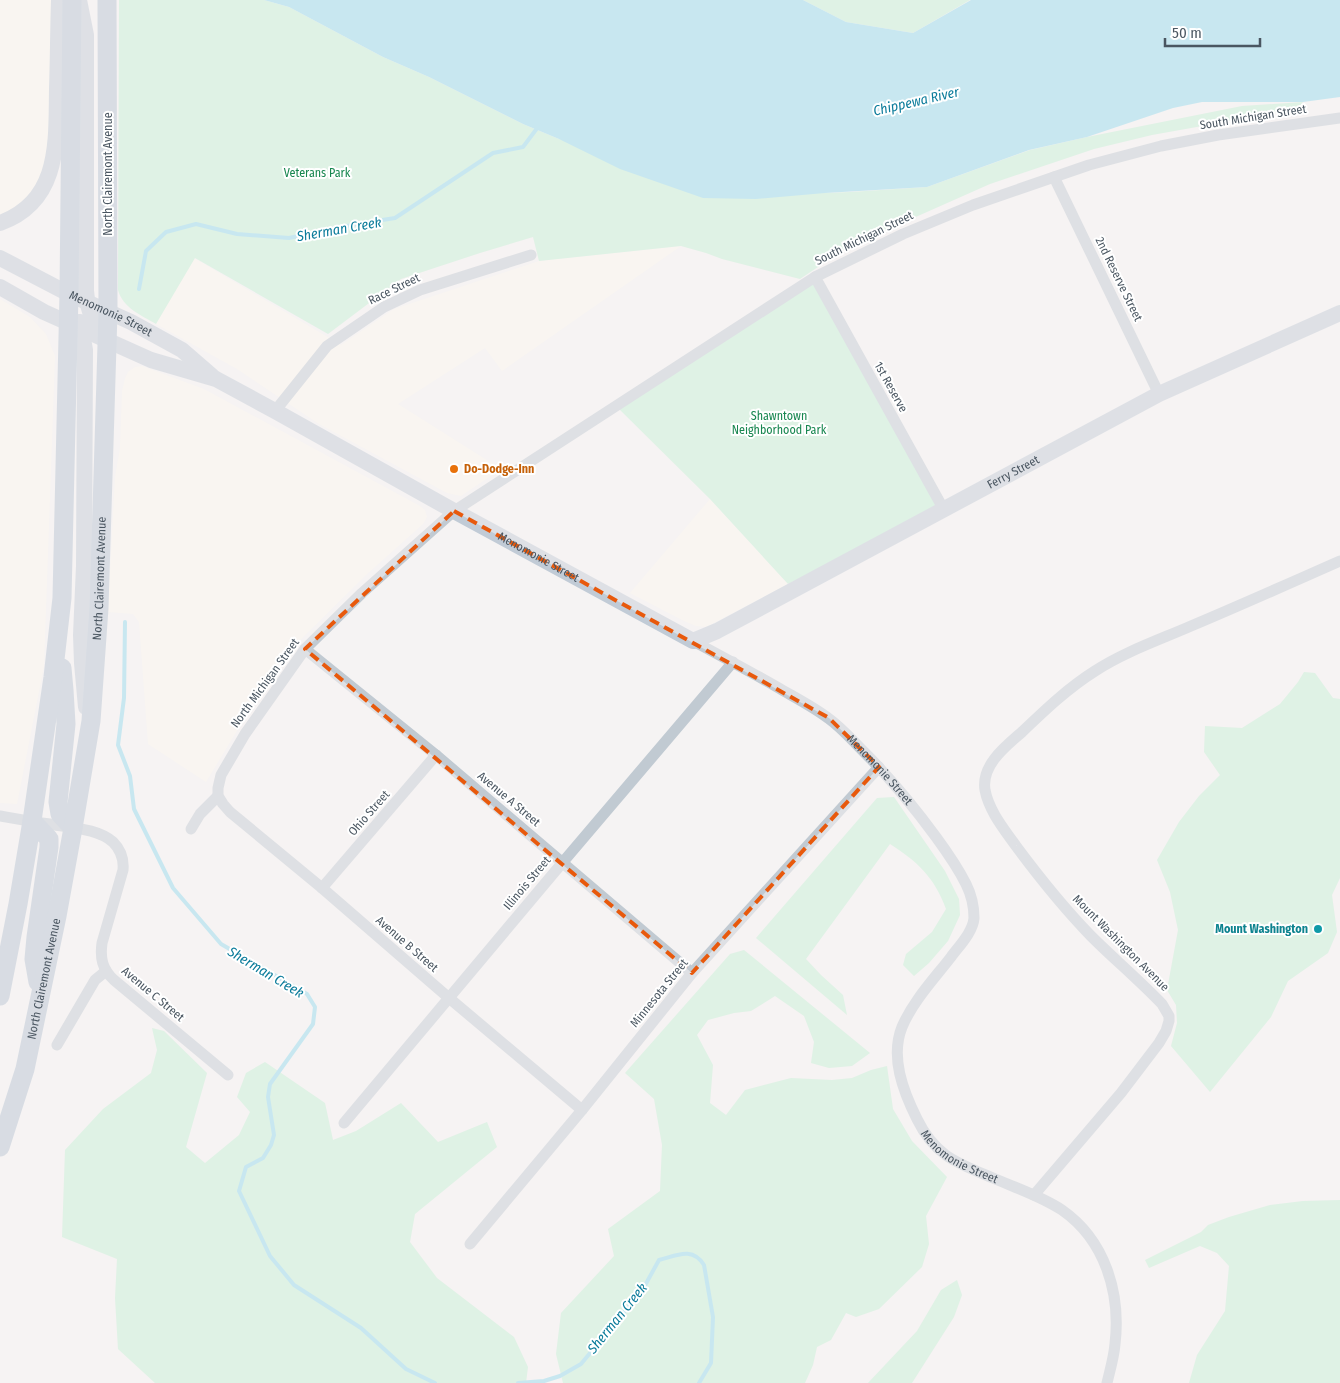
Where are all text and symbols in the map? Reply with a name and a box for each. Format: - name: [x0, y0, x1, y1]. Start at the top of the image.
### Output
- scale bar: [1165, 15, 1260, 47]
- text: 50 m: [1172, 24, 1202, 42]
- water label: Chippewa River: [872, 83, 962, 120]
- street label: South Michigan Street: [1199, 102, 1307, 132]
- street label: North Clairemont Avenue: [101, 112, 115, 236]
- park label: Veterans Park: [284, 166, 351, 180]
- street label: South Michigan Street: [813, 208, 915, 268]
- water label: Sherman Creek: [294, 214, 383, 245]
- street label: 2nd Reserve Street: [1093, 235, 1145, 323]
- street label: Race Street: [366, 271, 422, 307]
- street label: Menomonie Street: [67, 288, 155, 339]
- street label: 1st Reserve: [871, 359, 911, 415]
- park label: Shawntown Neighborhood Park: [732, 409, 827, 437]
- street label: Ferry Street: [985, 452, 1042, 492]
- place label: Do-Dodge-Inn: [464, 462, 534, 476]
- marker: Do-Dodge-Inn: [448, 463, 460, 475]
- street label: North Clairemont Avenue: [90, 516, 109, 641]
- street label: Menomonie Street: [496, 529, 582, 585]
- street label: North Michigan Street: [228, 636, 302, 730]
- street label: Menomonie Street: [844, 732, 916, 808]
- street label: Avenue A Street: [475, 769, 543, 829]
- street label: Ohio Street: [346, 787, 393, 839]
- street label: Illinois Street: [501, 853, 553, 913]
- street label: Mount Washington Avenue: [1070, 892, 1172, 994]
- street label: Avenue B Street: [373, 913, 441, 975]
- street label: North Clairemont Avenue: [24, 917, 63, 1041]
- place label: Mount Washington: [1215, 922, 1308, 936]
- marker: Mount Washington: [1312, 923, 1324, 935]
- water label: Sherman Creek: [224, 943, 307, 1002]
- street label: Minnesota Street: [627, 956, 691, 1030]
- street label: Avenue C Street: [119, 964, 187, 1024]
- street label: Menomonie Street: [918, 1127, 1000, 1186]
- water label: Sherman Creek: [583, 1280, 651, 1358]

